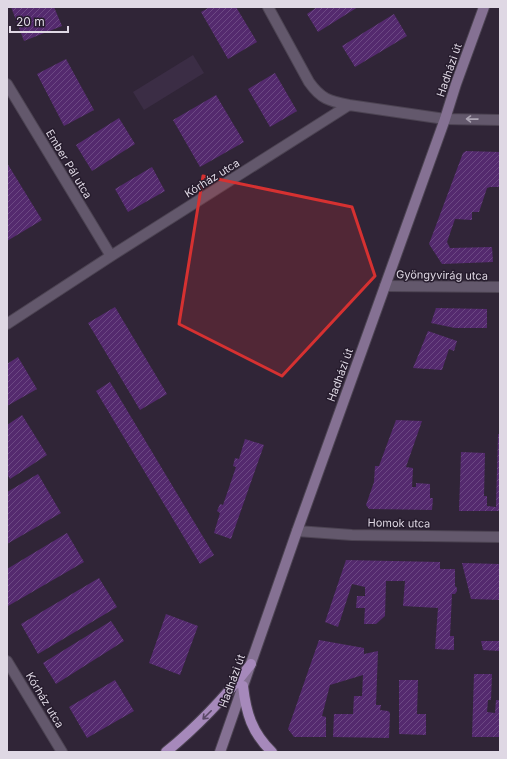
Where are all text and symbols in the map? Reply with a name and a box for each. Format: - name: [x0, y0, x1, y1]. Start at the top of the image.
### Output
- scale bar: [10, 8, 68, 34]
- text: 20 m: [16, 14, 45, 29]
- street label: Hadházi út: [433, 41, 465, 99]
- one-way arrow: [466, 115, 479, 123]
- street label: Ember Pál utca: [43, 127, 95, 201]
- street label: Kórház utca: [182, 156, 242, 200]
- street label: Gyöngyvirág utca: [396, 267, 488, 283]
- street label: Hadházi út: [324, 346, 356, 404]
- street label: Homok utca: [368, 515, 430, 531]
- street label: Hadházi út: [216, 652, 248, 710]
- street label: Kórház utca: [23, 670, 67, 730]
- one-way arrow: [202, 710, 212, 720]

